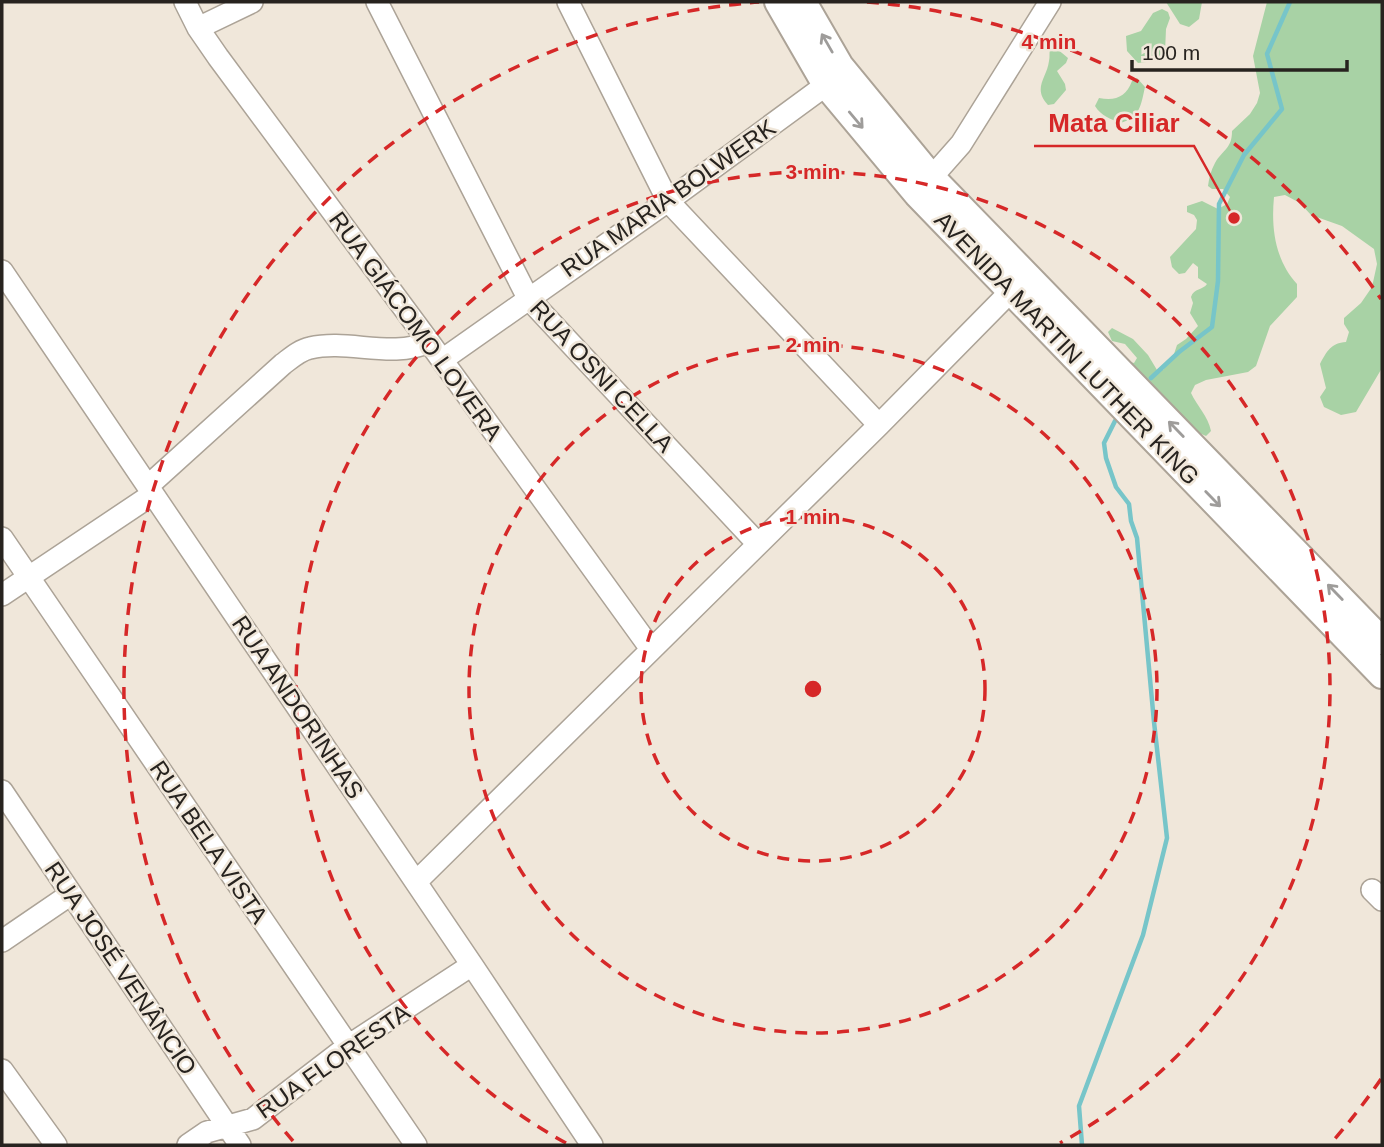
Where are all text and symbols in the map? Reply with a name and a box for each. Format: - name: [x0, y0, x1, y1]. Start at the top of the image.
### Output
- scale bar: [1132, 28, 1347, 72]
- text: 4 min: [1022, 30, 1076, 53]
- one-way arrow: [820, 33, 833, 54]
- text: 100 m: [1142, 41, 1200, 64]
- callout: Mata Ciliar: [1034, 99, 1194, 146]
- text: Mata Ciliar: [1048, 108, 1180, 138]
- one-way arrow: [847, 111, 863, 129]
- street label: RUA MARIA BOLWERK: [556, 114, 780, 282]
- text: 3 min: [786, 160, 840, 183]
- street label: RUA GIÁCOMO LOVERA: [324, 206, 508, 446]
- street label: AVENIDA MARTIN LUTHER KING: [929, 206, 1205, 490]
- street label: RUA OSNI CELLA: [525, 295, 679, 457]
- text: 2 min: [786, 333, 840, 356]
- one-way arrow: [1168, 421, 1185, 438]
- one-way arrow: [1205, 490, 1222, 507]
- text: 1 min: [786, 505, 840, 528]
- one-way arrow: [1326, 584, 1343, 601]
- street label: RUA ANDORINHAS: [227, 610, 369, 804]
- centre of rings: [801, 677, 825, 701]
- street label: RUA BELA VISTA: [145, 756, 273, 928]
- street label: RUA JOSÉ VENÂNCIO: [40, 857, 202, 1079]
- street label: RUA FLORESTA: [251, 998, 415, 1124]

